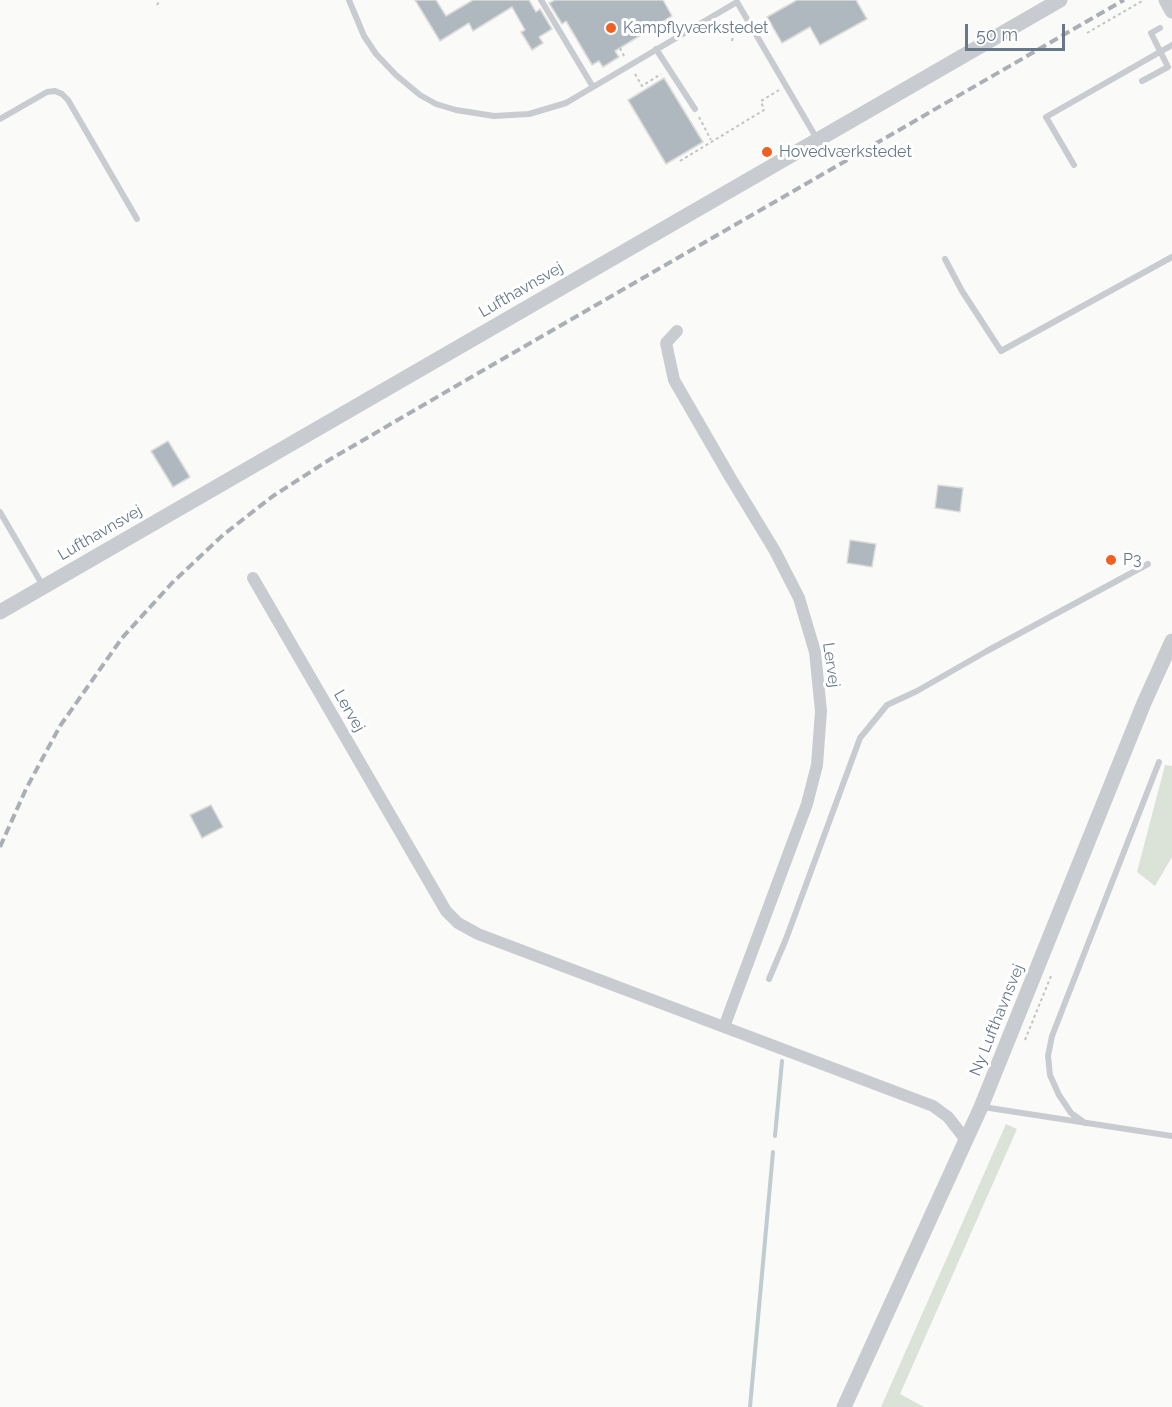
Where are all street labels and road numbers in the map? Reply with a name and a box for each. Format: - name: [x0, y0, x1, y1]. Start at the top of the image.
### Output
- street label: Lufthavnsvej: [476, 258, 566, 322]
- street label: Lufthavnsvej: [55, 501, 145, 565]
- street label: Lervej: [818, 641, 844, 689]
- street label: Lervej: [329, 687, 369, 735]
- street label: Ny Lufthavnsvej: [966, 961, 1028, 1079]

